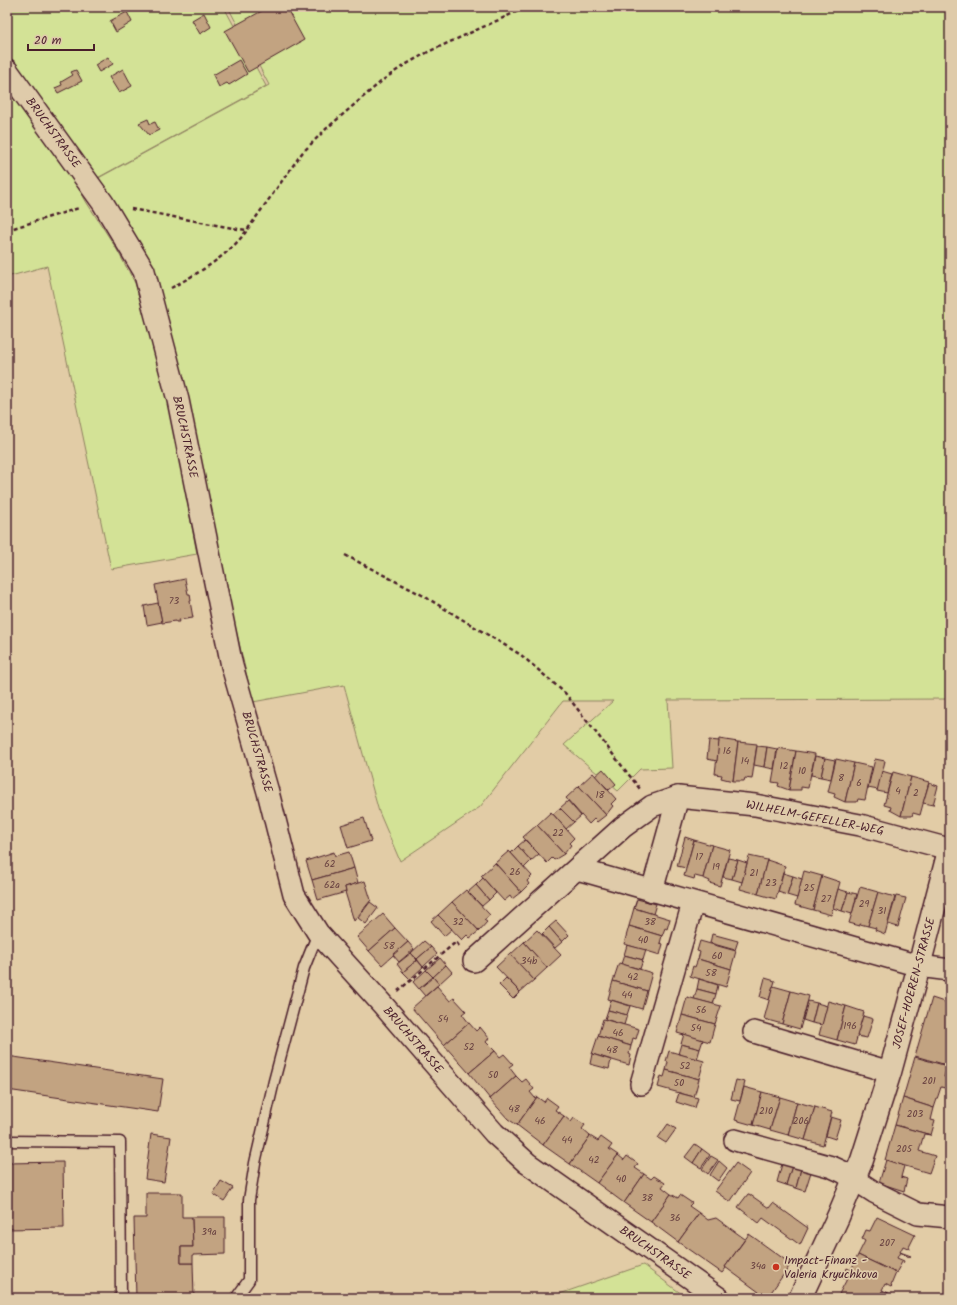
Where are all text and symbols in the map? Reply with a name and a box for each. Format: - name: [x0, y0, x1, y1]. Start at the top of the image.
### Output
- scale bar: [28, 26, 94, 52]
- text: 20 m: [34, 31, 62, 50]
- street label: BRUCHSTRASSE: [21, 93, 86, 173]
- street label: BRUCHSTRASSE: [167, 394, 203, 481]
- house number: 73: [169, 593, 179, 609]
- street label: BRUCHSTRASSE: [236, 709, 278, 796]
- house number: 16: [723, 743, 731, 759]
- house number: 14: [741, 753, 750, 769]
- house number: 12: [780, 758, 789, 774]
- house number: 10: [798, 763, 806, 779]
- house number: 8: [838, 770, 845, 786]
- house number: 6: [856, 775, 862, 791]
- house number: 4: [895, 783, 901, 799]
- house number: 2: [913, 785, 919, 801]
- house number: 18: [595, 787, 606, 803]
- street label: WILHELM-GEFELLER-WEG: [744, 795, 886, 841]
- house number: 22: [552, 825, 564, 841]
- house number: 17: [695, 849, 703, 865]
- house number: 62: [324, 856, 336, 872]
- house number: 19: [712, 859, 720, 875]
- house number: 26: [509, 864, 521, 880]
- house number: 21: [750, 865, 758, 881]
- house number: 23: [765, 875, 777, 891]
- house number: 62a: [324, 877, 340, 893]
- house number: 25: [803, 880, 815, 896]
- house number: 27: [821, 891, 832, 907]
- house number: 29: [859, 896, 869, 912]
- house number: 31: [878, 903, 886, 919]
- house number: 32: [452, 914, 464, 930]
- house number: 38: [644, 914, 657, 930]
- street label: JOSEF-HOEREN-STRASSE: [887, 914, 941, 1051]
- house number: 40: [638, 932, 648, 948]
- house number: 58: [383, 938, 396, 954]
- house number: 60: [712, 948, 722, 964]
- house number: 34b: [521, 953, 538, 969]
- house number: 58: [705, 965, 718, 981]
- house number: 42: [627, 969, 639, 985]
- house number: 44: [621, 987, 633, 1003]
- street label: BRUCHSTRASSE: [378, 1002, 448, 1079]
- house number: 56: [696, 1002, 706, 1018]
- house number: 54: [438, 1011, 449, 1027]
- house number: 196: [843, 1018, 857, 1034]
- house number: 54: [691, 1020, 702, 1036]
- house number: 46: [612, 1025, 624, 1041]
- house number: 52: [463, 1039, 475, 1055]
- house number: 48: [606, 1042, 619, 1058]
- house number: 52: [679, 1058, 691, 1074]
- house number: 50: [488, 1067, 498, 1083]
- house number: 201: [922, 1073, 936, 1089]
- house number: 50: [674, 1075, 684, 1091]
- house number: 48: [508, 1101, 521, 1117]
- house number: 210: [759, 1103, 773, 1119]
- house number: 203: [907, 1106, 924, 1122]
- house number: 46: [534, 1113, 546, 1129]
- house number: 206: [793, 1113, 809, 1129]
- house number: 44: [561, 1132, 573, 1148]
- house number: 205: [896, 1141, 913, 1157]
- house number: 42: [588, 1152, 600, 1168]
- house number: 40: [616, 1171, 626, 1187]
- house number: 38: [641, 1190, 654, 1206]
- house number: 36: [669, 1210, 681, 1226]
- street label: BRUCHSTRASSE: [615, 1221, 696, 1285]
- house number: 39a: [201, 1224, 217, 1240]
- house number: 207: [879, 1235, 895, 1251]
- place label: Impact-Finanz - Valeria Kryuchkova: [784, 1251, 878, 1284]
- house number: 34a: [750, 1258, 766, 1274]
- marker: Impact-Finanz - Valeria Kryuchkova: [771, 1262, 781, 1272]

